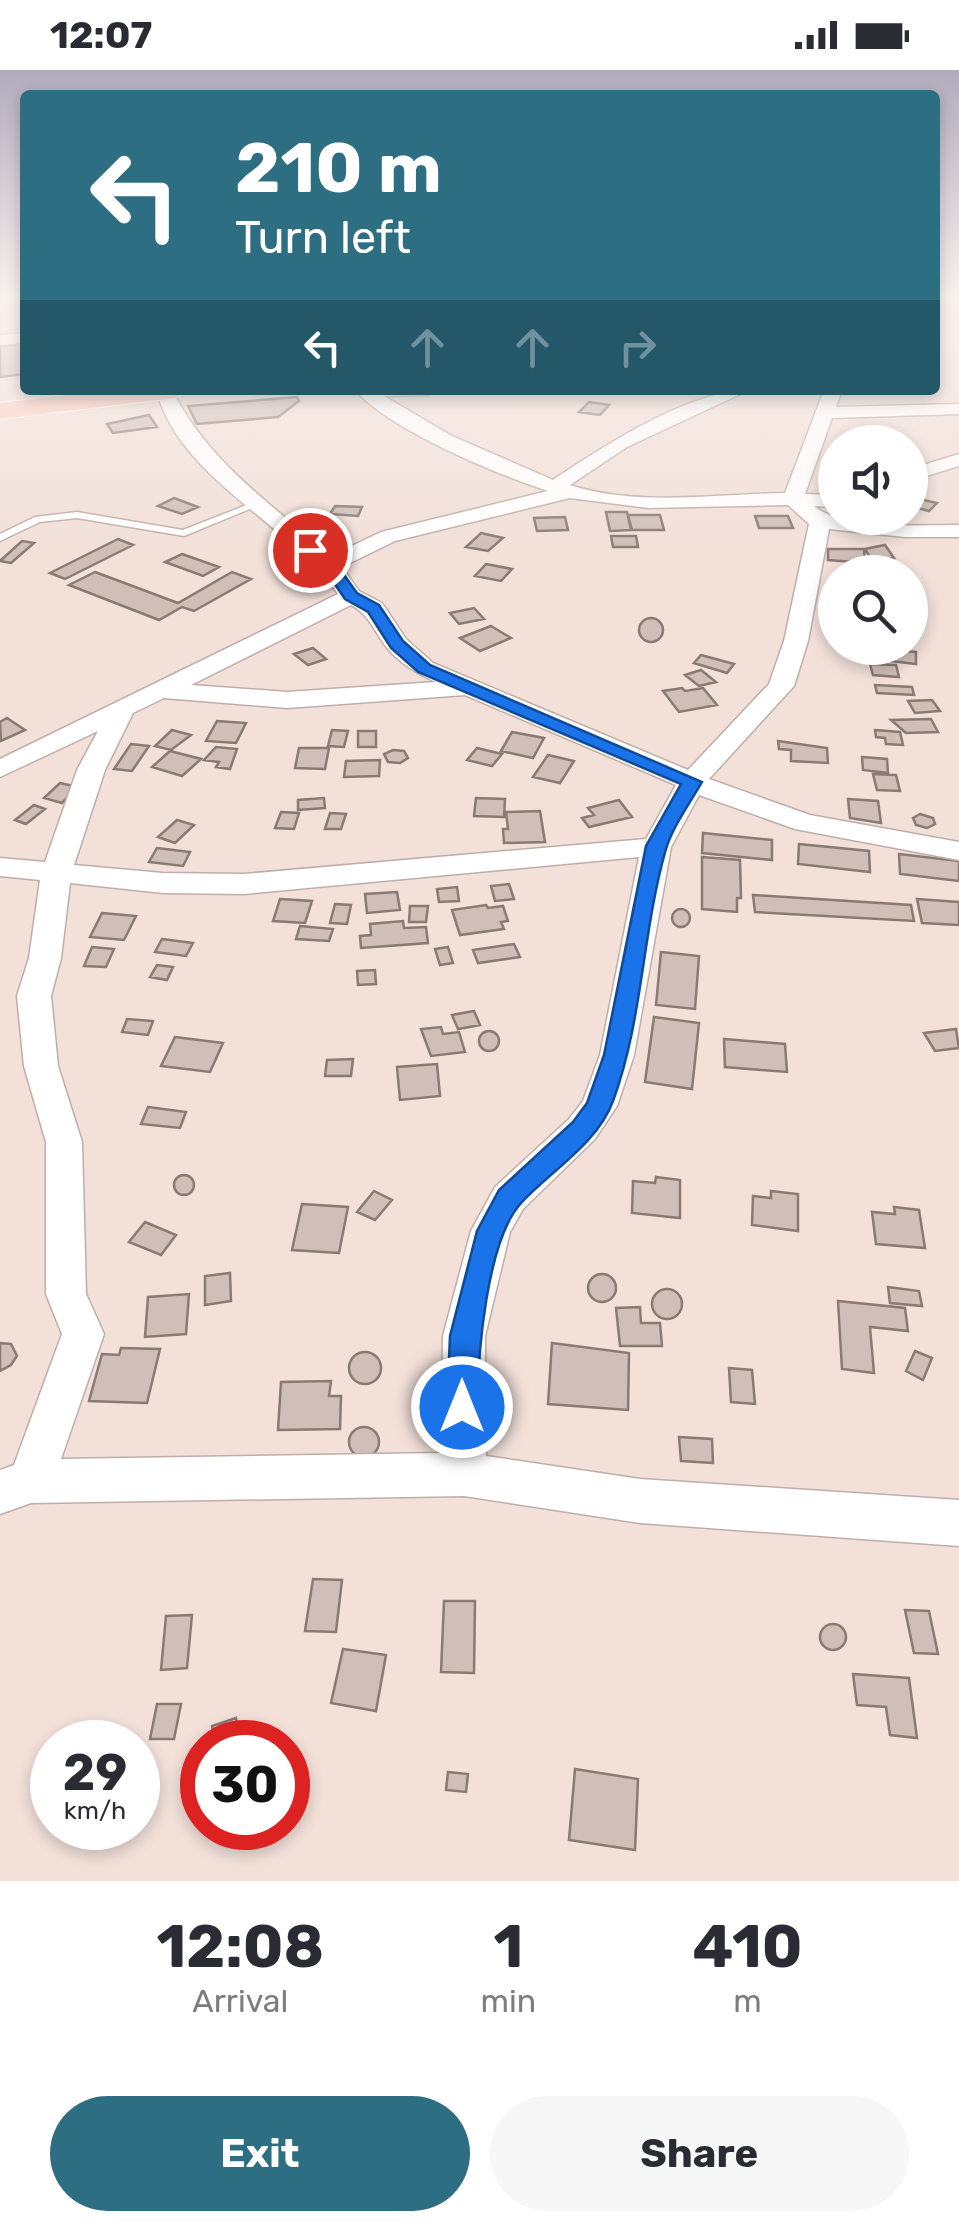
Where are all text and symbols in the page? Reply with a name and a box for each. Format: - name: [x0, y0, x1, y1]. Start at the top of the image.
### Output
- text: 12:07: [50, 12, 152, 58]
- text: 210 m: [235, 127, 442, 210]
- icon: left: [70, 130, 200, 260]
- text: Turn left: [235, 211, 411, 264]
- icon: left: [295, 320, 350, 375]
- icon: ahead: [400, 320, 455, 375]
- icon: ahead: [505, 320, 560, 375]
- icon: right: [610, 320, 665, 375]
- map controls: [818, 425, 928, 665]
- button: sound: [818, 425, 928, 535]
- pin: [268, 508, 353, 593]
- icon: arrive: [283, 523, 338, 578]
- button: search: [818, 555, 928, 665]
- position arrow: [410, 1355, 514, 1459]
- speed limit sign: 30: [180, 1720, 310, 1850]
- text: 29: [63, 1743, 127, 1803]
- text: km/h: [64, 1796, 126, 1825]
- text: 12:08: [156, 1911, 324, 1982]
- text: 1: [493, 1911, 523, 1982]
- text: 410: [692, 1911, 803, 1982]
- text: Arrival: [192, 1982, 288, 2020]
- text: min: [481, 1982, 536, 2020]
- text: m: [733, 1982, 762, 2020]
- button: Exit: [50, 2096, 470, 2211]
- button: Share: [490, 2096, 909, 2211]

